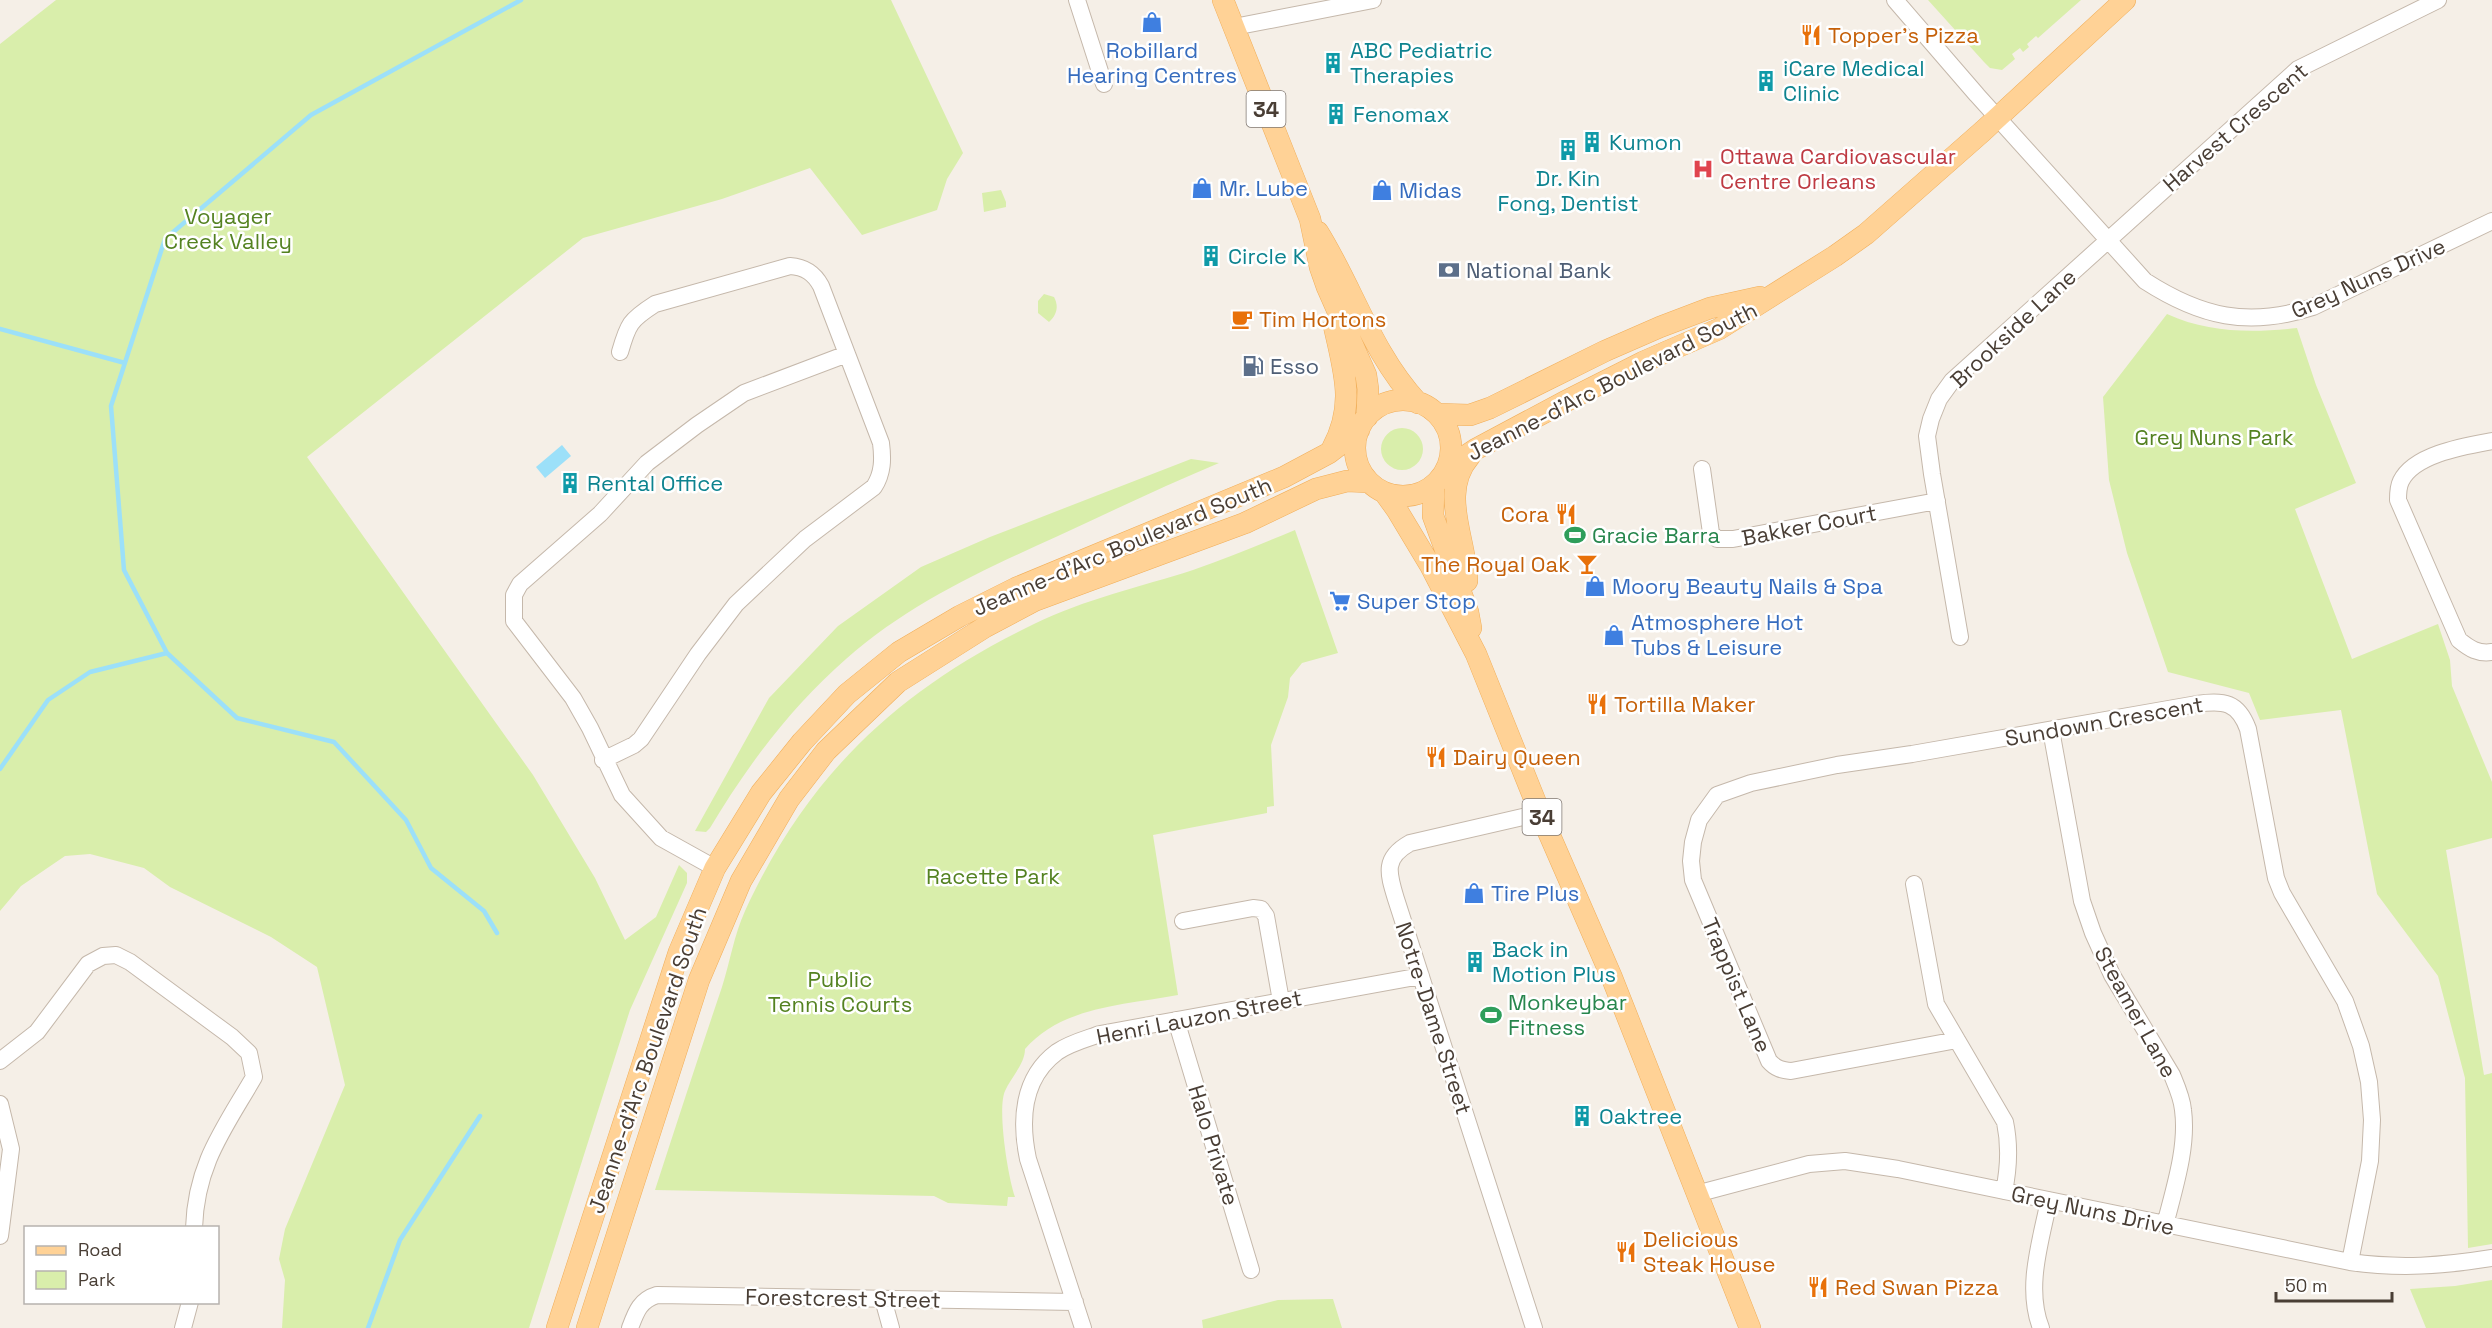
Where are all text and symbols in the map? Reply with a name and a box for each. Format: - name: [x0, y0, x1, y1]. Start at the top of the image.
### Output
- shop icon: Robillard Hearing Centres: [1140, 10, 1164, 34]
- place label: Topper's Pizza: [1828, 21, 1979, 49]
- restaurant icon: Topper's Pizza: [1799, 23, 1823, 47]
- place label: Robillard Hearing Centres: [1067, 36, 1237, 89]
- place label: ABC Pediatric Therapies: [1350, 36, 1493, 89]
- building icon: ABC Pediatric Therapies: [1321, 51, 1345, 75]
- place label: iCare Medical Clinic: [1783, 54, 1925, 107]
- street label: Harvest Crescent: [2157, 56, 2313, 198]
- building icon: iCare Medical Clinic: [1754, 69, 1778, 93]
- road number: 34: [1246, 91, 1286, 127]
- place label: Fenomax: [1353, 100, 1449, 128]
- building icon: Fenomax: [1324, 102, 1348, 126]
- place label: Kumon: [1609, 128, 1682, 156]
- building icon: Kumon: [1580, 130, 1604, 154]
- building icon: Dr. Kin Fong, Dentist: [1556, 138, 1580, 162]
- place label: Ottawa Cardiovascular Centre Orleans: [1720, 142, 1956, 195]
- hospital icon: Ottawa Cardiovascular Centre Orleans: [1691, 157, 1715, 181]
- place label: Dr. Kin Fong, Dentist: [1497, 164, 1639, 217]
- place label: Mr. Lube: [1219, 174, 1308, 202]
- shop icon: Mr. Lube: [1190, 176, 1214, 200]
- place label: Midas: [1399, 176, 1462, 204]
- shop icon: Midas: [1370, 178, 1394, 202]
- park label: Voyager Creek Valley: [164, 202, 292, 255]
- street label: Grey Nuns Drive: [2286, 231, 2450, 325]
- place label: Circle K: [1228, 242, 1307, 270]
- building icon: Circle K: [1199, 244, 1223, 268]
- place label: National Bank: [1466, 256, 1612, 284]
- bank icon: National Bank: [1437, 258, 1461, 282]
- street label: Brookside Lane: [1944, 262, 2082, 394]
- street label: Jeanne-d'Arc Boulevard South: [1462, 295, 1762, 467]
- place label: Tim Hortons: [1259, 305, 1386, 333]
- cafe icon: Tim Hortons: [1230, 307, 1254, 331]
- place label: Esso: [1270, 352, 1319, 380]
- fuel station icon: Esso: [1241, 354, 1265, 378]
- park label: Grey Nuns Park: [2134, 423, 2294, 451]
- place label: Rental Office: [587, 469, 723, 497]
- street label: Jeanne-d'Arc Boulevard South: [968, 470, 1276, 622]
- building icon: Rental Office: [558, 471, 582, 495]
- street label: Bakker Court: [1739, 498, 1879, 552]
- place label: Cora: [1501, 500, 1549, 528]
- restaurant icon: Cora: [1554, 502, 1578, 526]
- place label: Gracie Barra: [1592, 521, 1720, 549]
- sports icon: Gracie Barra: [1563, 523, 1587, 547]
- place label: The Royal Oak: [1421, 550, 1570, 578]
- bar icon: The Royal Oak: [1575, 552, 1599, 576]
- place label: Moory Beauty Nails & Spa: [1612, 572, 1883, 600]
- shop icon: Moory Beauty Nails & Spa: [1583, 574, 1607, 598]
- place label: Super Stop: [1357, 587, 1476, 615]
- supermarket icon: Super Stop: [1328, 589, 1352, 613]
- place label: Atmosphere Hot Tubs & Leisure: [1631, 608, 1804, 661]
- shop icon: Atmosphere Hot Tubs & Leisure: [1602, 623, 1626, 647]
- place label: Tortilla Maker: [1614, 690, 1755, 718]
- street label: Sundown Crescent: [2003, 690, 2205, 752]
- restaurant icon: Tortilla Maker: [1585, 692, 1609, 716]
- place label: Dairy Queen: [1453, 743, 1581, 771]
- restaurant icon: Dairy Queen: [1424, 745, 1448, 769]
- road number: 34: [1522, 799, 1562, 835]
- park label: Racette Park: [926, 862, 1060, 890]
- place label: Tire Plus: [1491, 879, 1579, 907]
- shop icon: Tire Plus: [1462, 881, 1486, 905]
- street label: Jeanne-d'Arc Boulevard South: [581, 903, 713, 1217]
- street label: Trappist Lane: [1696, 913, 1778, 1057]
- street label: Notre-Dame Street: [1390, 918, 1478, 1118]
- place label: Back in Motion Plus: [1492, 935, 1616, 988]
- street label: Steamer Lane: [2088, 941, 2184, 1083]
- building icon: Back in Motion Plus: [1463, 950, 1487, 974]
- park label: Public Tennis Courts: [768, 965, 912, 1018]
- street label: Henri Lauzon Street: [1094, 983, 1304, 1051]
- place label: Monkeybar Fitness: [1508, 988, 1627, 1041]
- sports icon: Monkeybar Fitness: [1479, 1003, 1503, 1027]
- street label: Halo Private: [1182, 1081, 1246, 1209]
- place label: Oaktree: [1599, 1102, 1682, 1130]
- building icon: Oaktree: [1570, 1104, 1594, 1128]
- street label: Grey Nuns Drive: [2009, 1179, 2177, 1241]
- place label: Delicious Steak House: [1643, 1225, 1776, 1278]
- legend: [24, 1226, 219, 1304]
- text: Road: [78, 1238, 122, 1261]
- restaurant icon: Delicious Steak House: [1614, 1240, 1638, 1264]
- scale bar: [2276, 1265, 2392, 1303]
- text: Park: [78, 1268, 116, 1291]
- place label: Red Swan Pizza: [1835, 1273, 1999, 1301]
- text: 50 m: [2285, 1274, 2327, 1297]
- restaurant icon: Red Swan Pizza: [1806, 1275, 1830, 1299]
- street label: Forestcrest Street: [745, 1282, 941, 1314]

